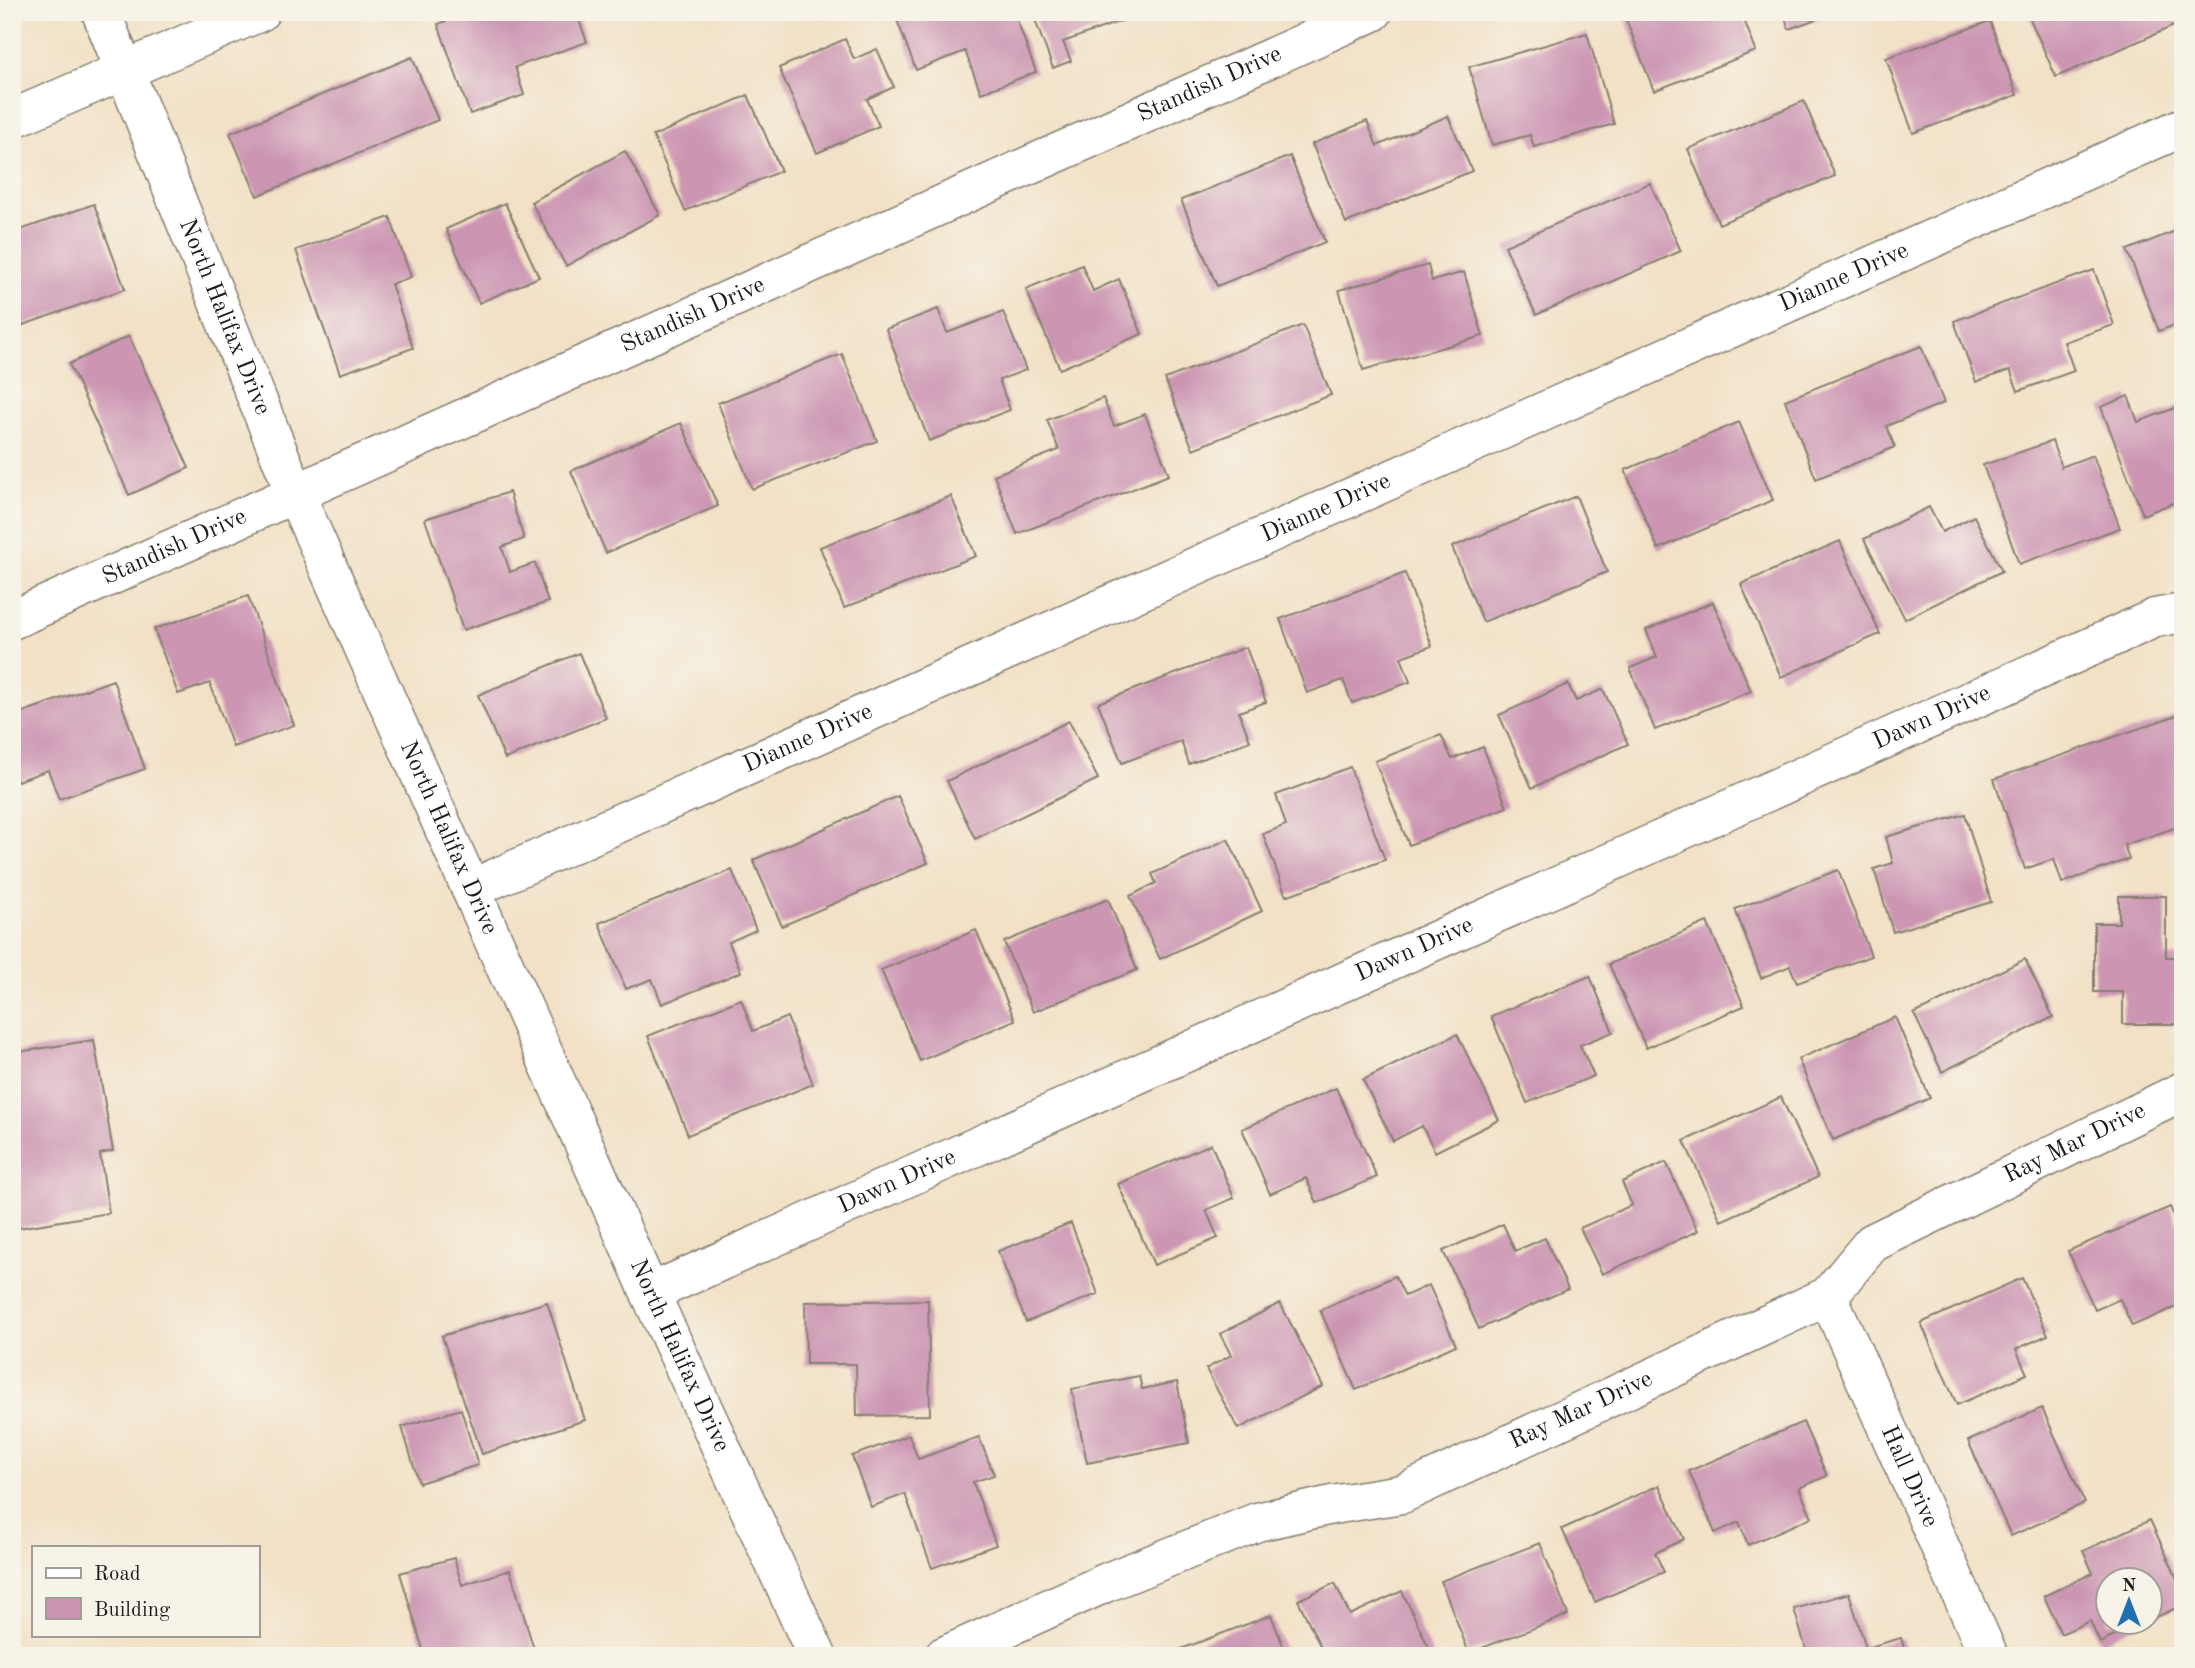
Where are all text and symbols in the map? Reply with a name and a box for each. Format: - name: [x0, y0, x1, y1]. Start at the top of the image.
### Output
- street label: Standish Drive: [1134, 42, 1286, 127]
- street label: North Halifax Drive: [174, 216, 274, 418]
- street label: Dianne Drive: [1776, 239, 1912, 317]
- street label: Standish Drive: [617, 273, 769, 358]
- street label: Dianne Drive: [1258, 469, 1394, 548]
- street label: Standish Drive: [99, 505, 250, 590]
- street label: Dawn Drive: [1870, 681, 1994, 755]
- street label: Dianne Drive: [740, 700, 876, 778]
- street label: North Halifax Drive: [395, 738, 501, 938]
- street label: Dawn Drive: [1352, 913, 1477, 987]
- street label: Ray Mar Drive: [2000, 1099, 2150, 1188]
- street label: Dawn Drive: [835, 1145, 960, 1219]
- street label: North Halifax Drive: [625, 1256, 733, 1456]
- street label: Ray Mar Drive: [1506, 1367, 1656, 1454]
- street label: Hall Drive: [1876, 1422, 1942, 1531]
- legend: [32, 1546, 259, 1636]
- text: Road: [94, 1564, 141, 1585]
- north arrow: [2094, 1566, 2164, 1636]
- text: N: [2122, 1577, 2137, 1596]
- text: Building: [94, 1600, 171, 1621]

